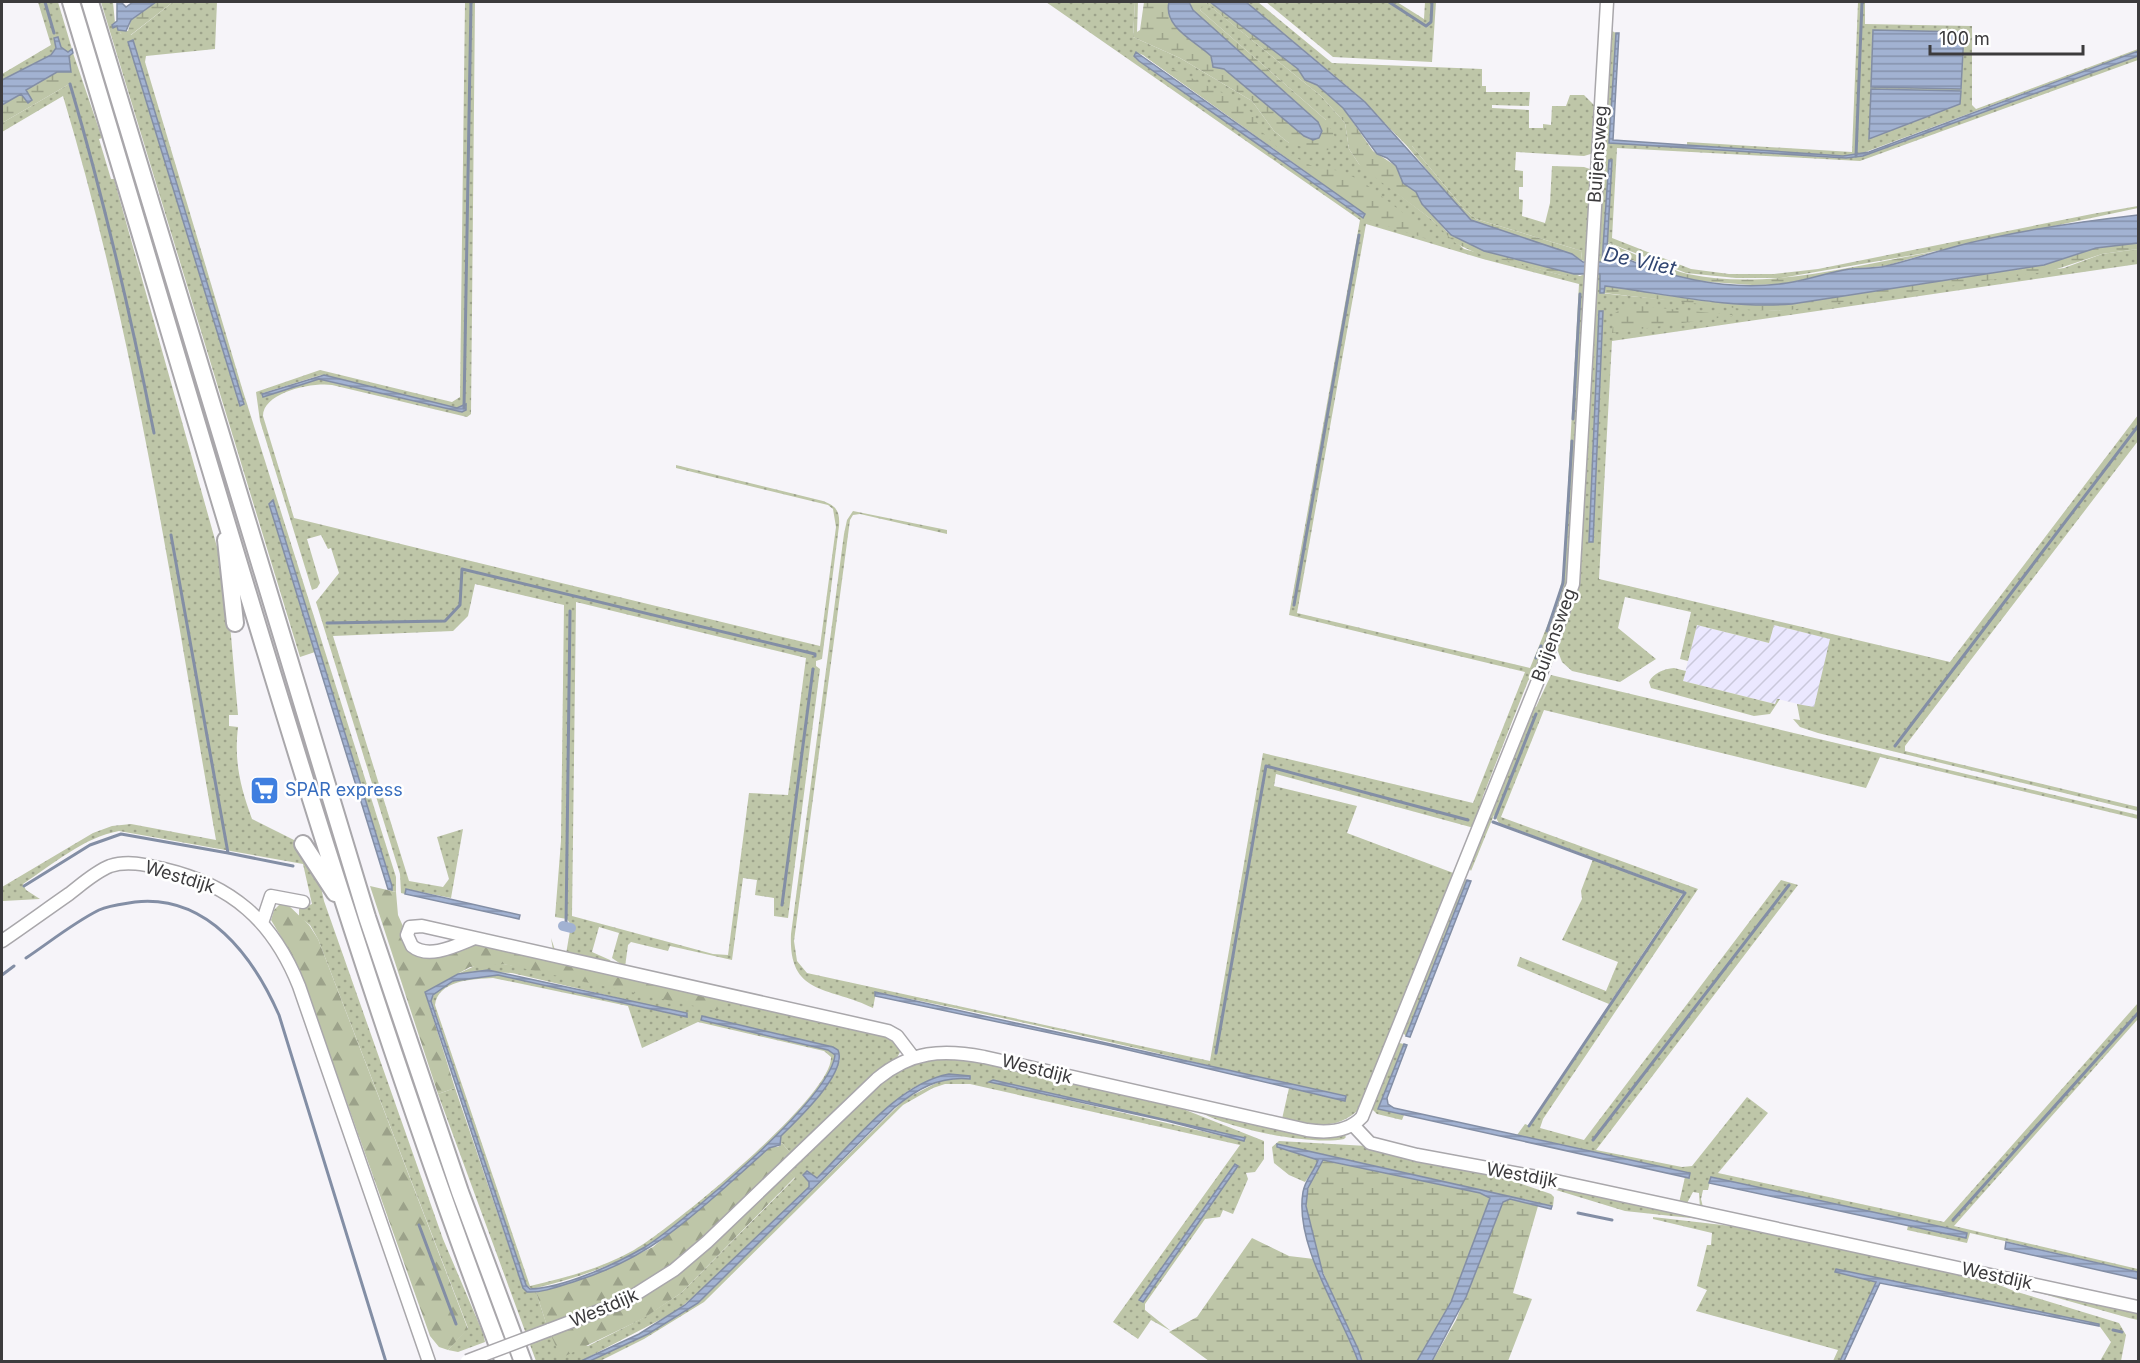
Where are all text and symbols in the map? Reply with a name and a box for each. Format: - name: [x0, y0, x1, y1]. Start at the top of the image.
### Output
- scale bar: [1930, 18, 2083, 56]
- text: 100 m: [1939, 28, 1990, 49]
- street label: Buijensweg: [1584, 104, 1611, 203]
- water label: De Vliet: [1602, 242, 1679, 280]
- street label: Buijensweg: [1527, 585, 1580, 684]
- supermarket icon: SPAR express: [248, 774, 280, 806]
- place label: SPAR express: [285, 779, 403, 800]
- street label: Westdijk: [143, 856, 218, 897]
- street label: Westdijk: [1000, 1050, 1075, 1087]
- street label: Westdijk: [1485, 1158, 1560, 1191]
- street label: Westdijk: [1960, 1258, 2035, 1293]
- street label: Westdijk: [566, 1284, 641, 1331]

